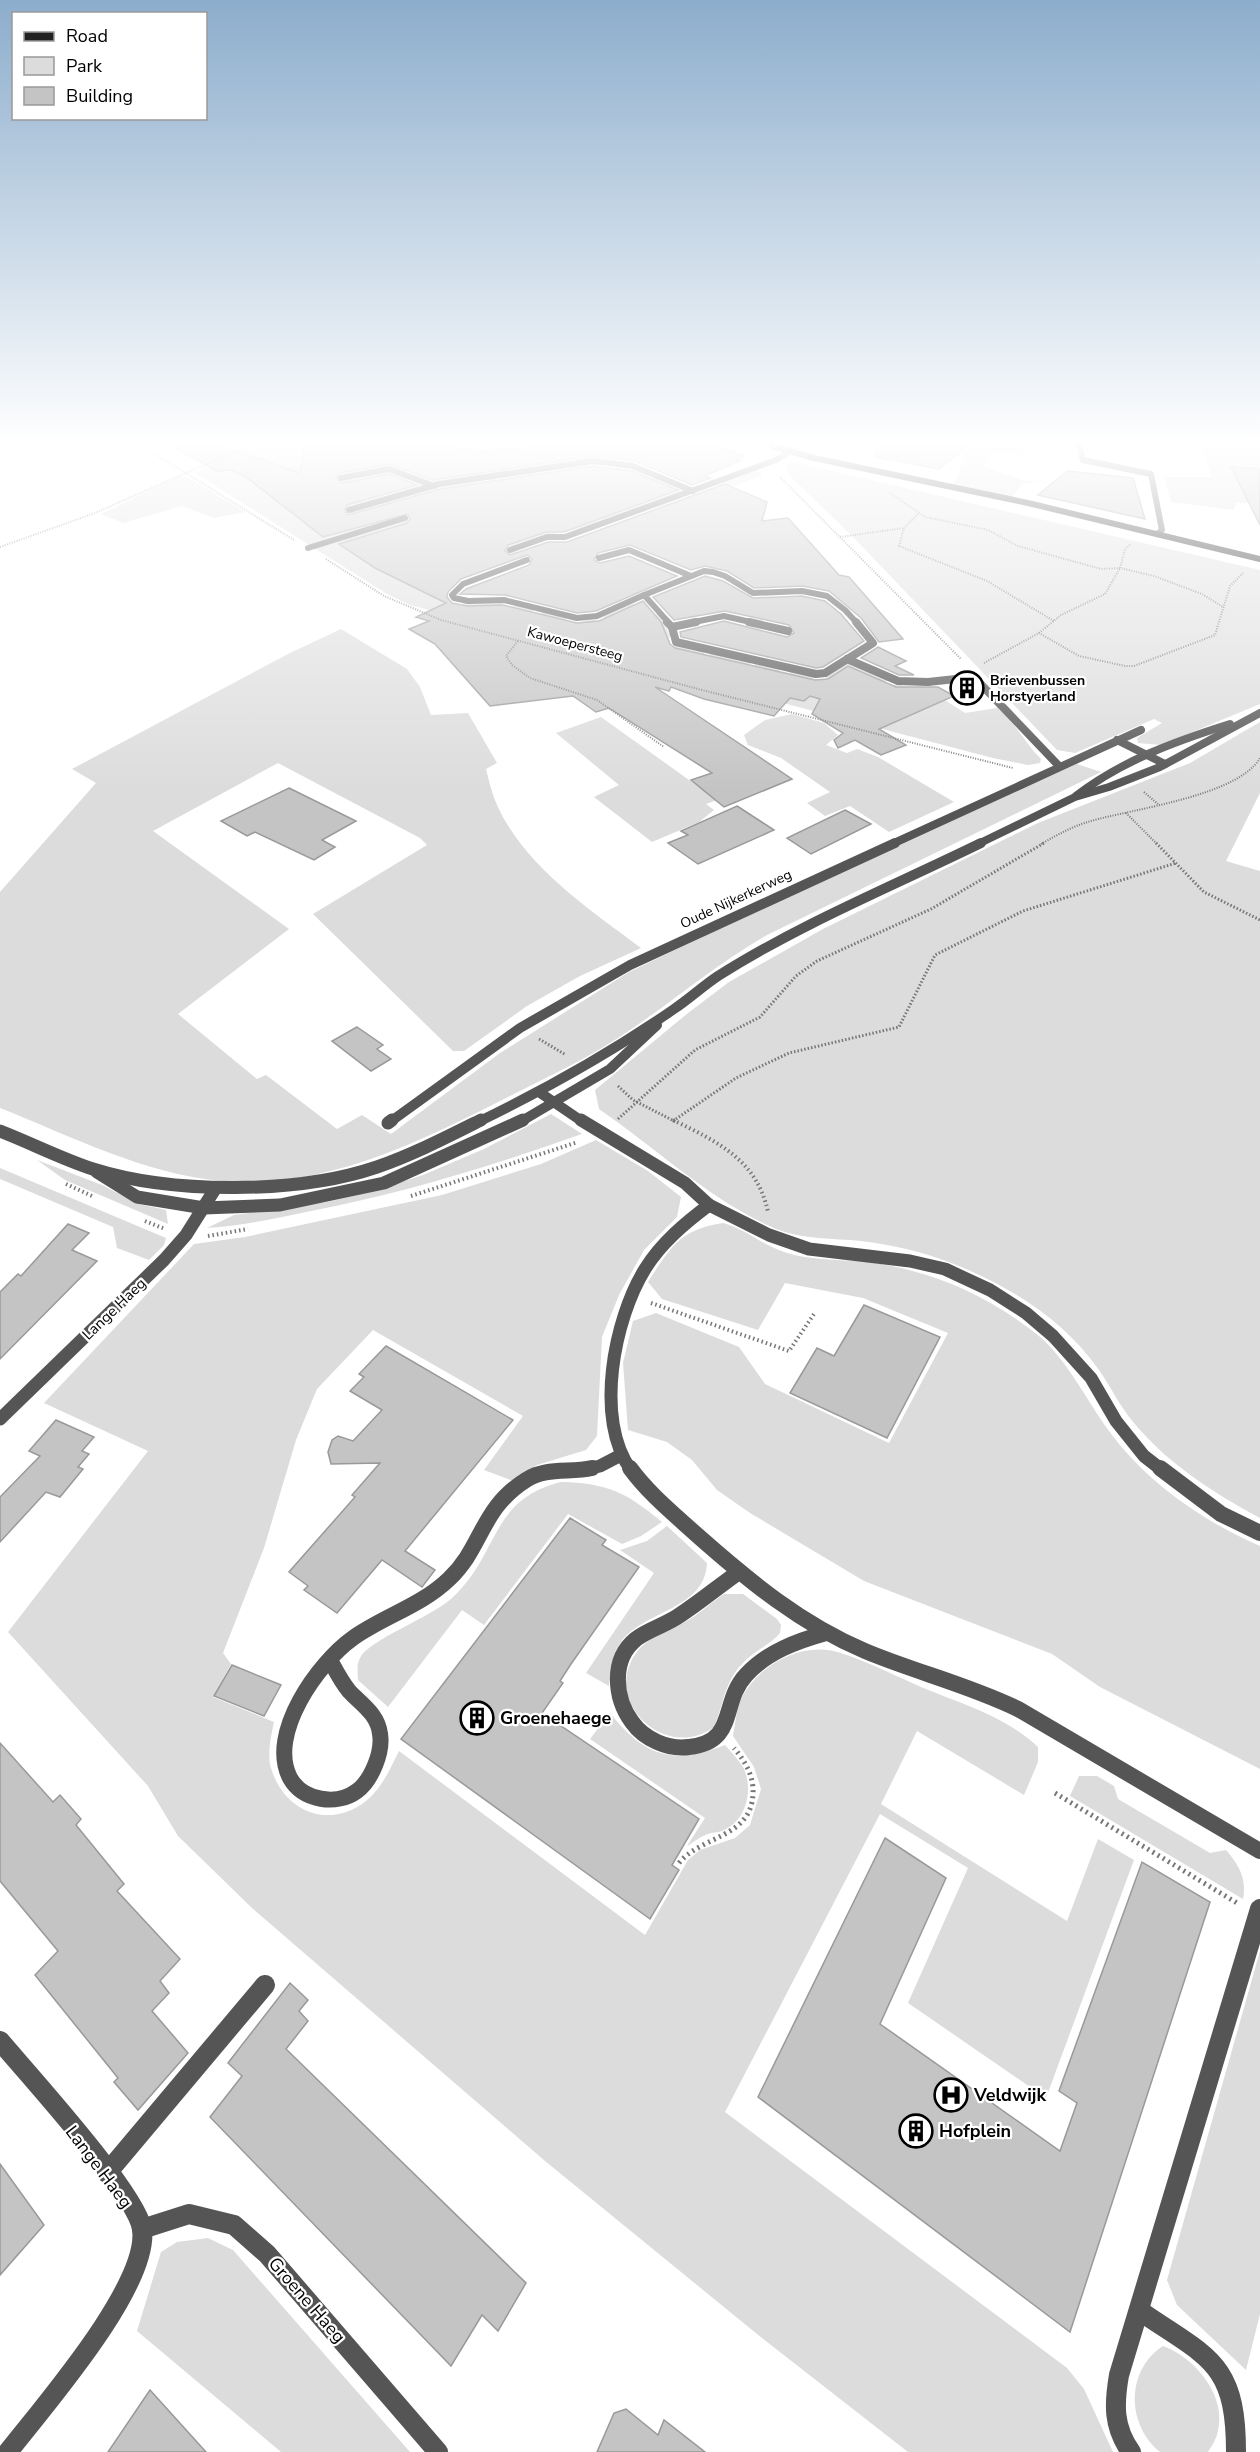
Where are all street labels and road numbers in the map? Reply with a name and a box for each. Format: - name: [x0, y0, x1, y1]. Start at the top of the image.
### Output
- street label: Kawoepersteeg: [525, 622, 625, 666]
- street label: Oude Nijkerkerweg: [677, 865, 795, 933]
- street label: Lange Haeg: [78, 1274, 150, 1344]
- street label: Lange Haeg: [60, 2121, 138, 2213]
- street label: Groene Haeg: [263, 2252, 351, 2348]

